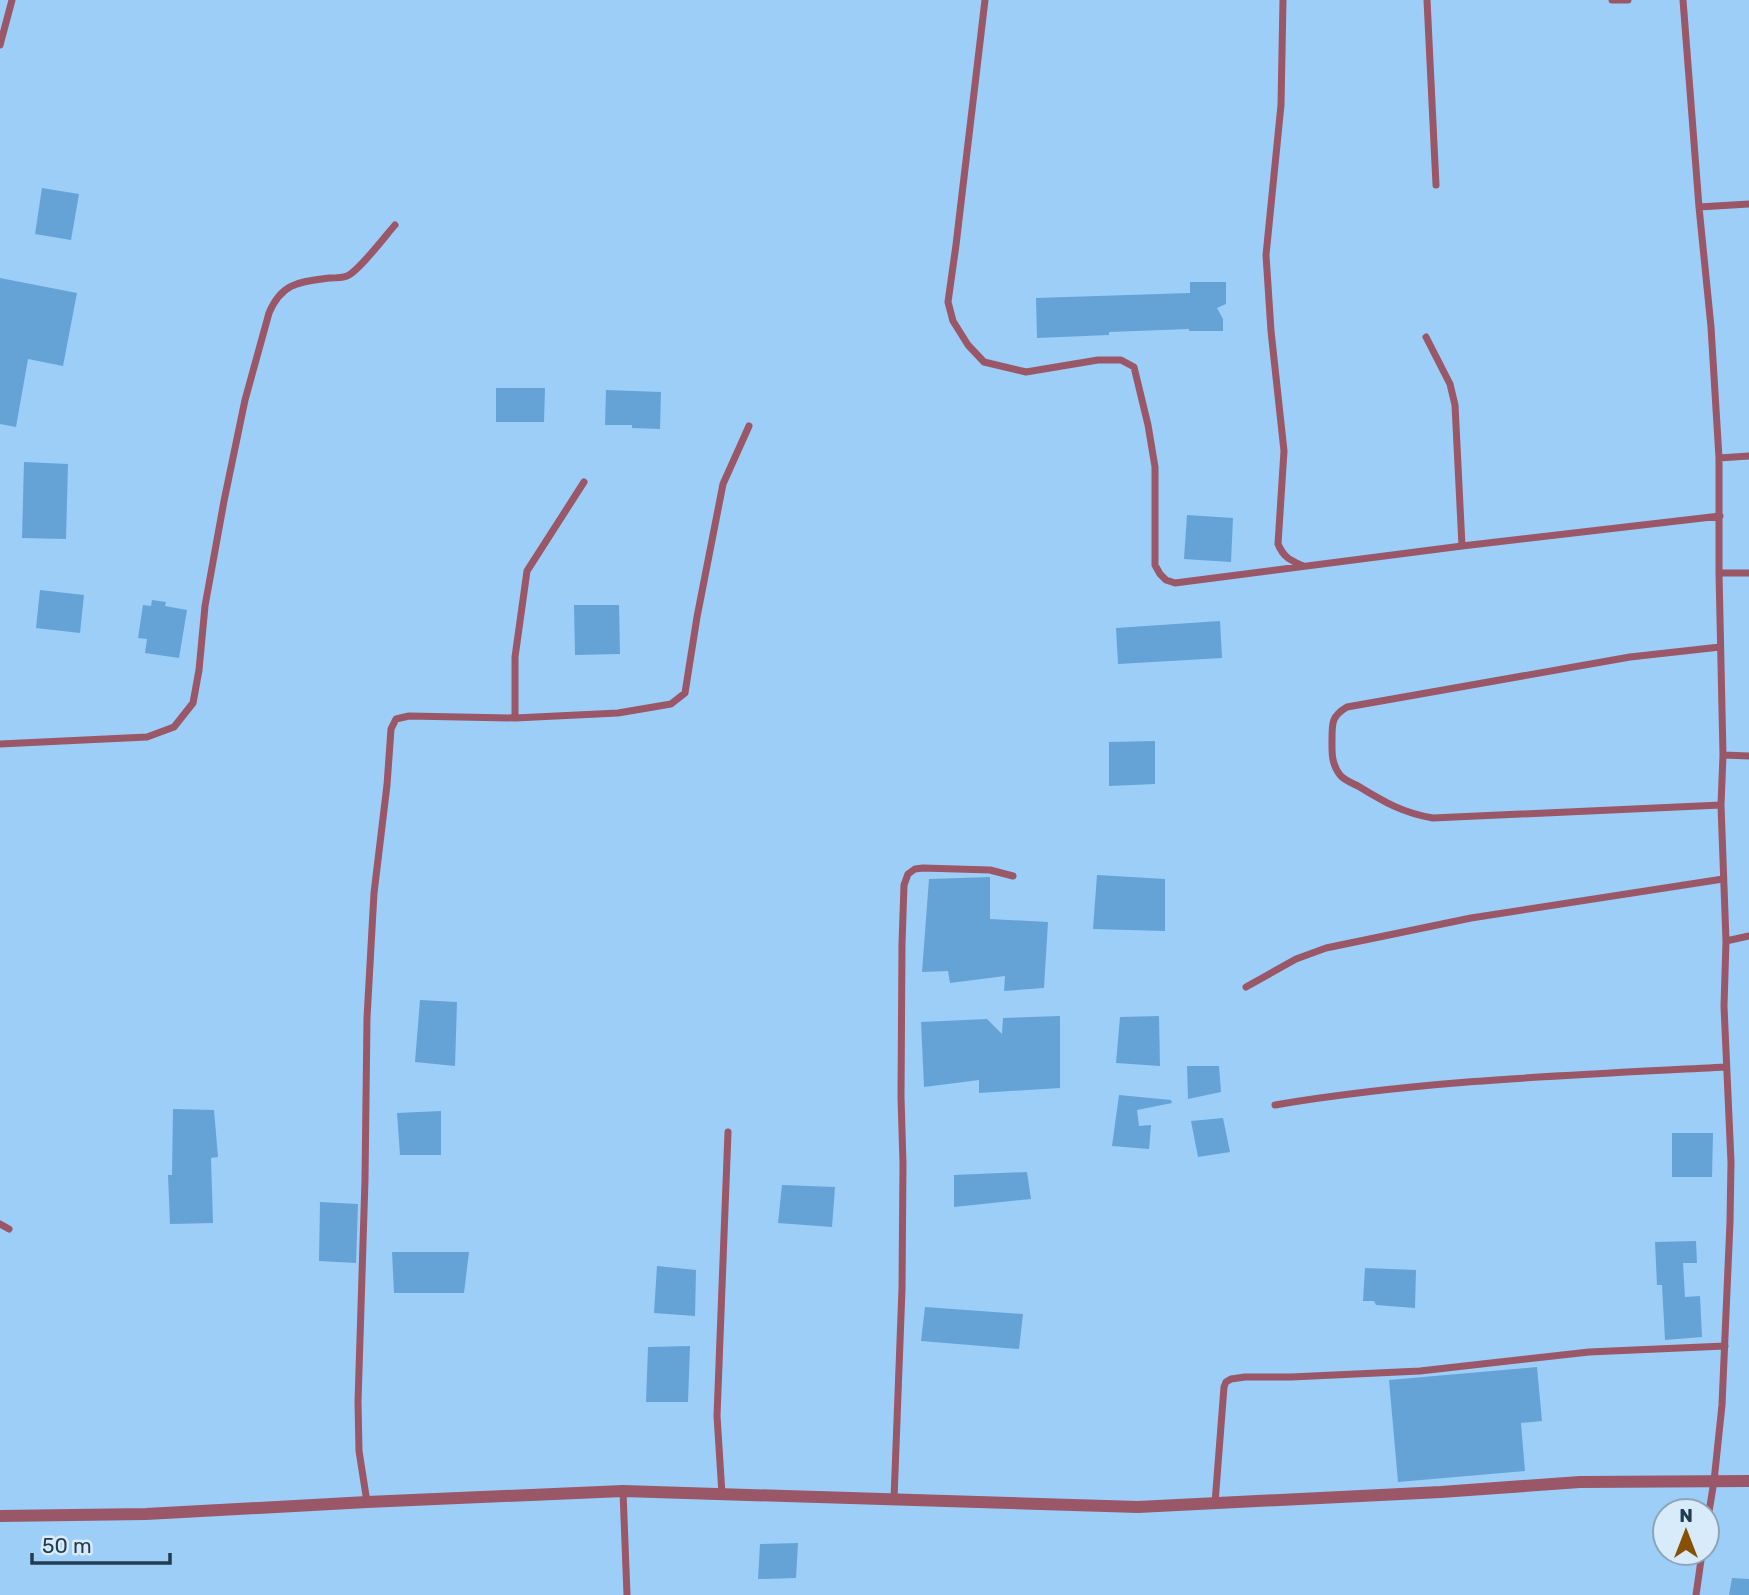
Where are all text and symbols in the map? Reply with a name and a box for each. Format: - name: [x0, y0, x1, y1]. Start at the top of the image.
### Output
- north arrow: [1651, 1497, 1721, 1567]
- text: N: [1679, 1504, 1693, 1527]
- scale bar: [32, 1522, 170, 1566]
- text: 50 m: [42, 1533, 92, 1558]

